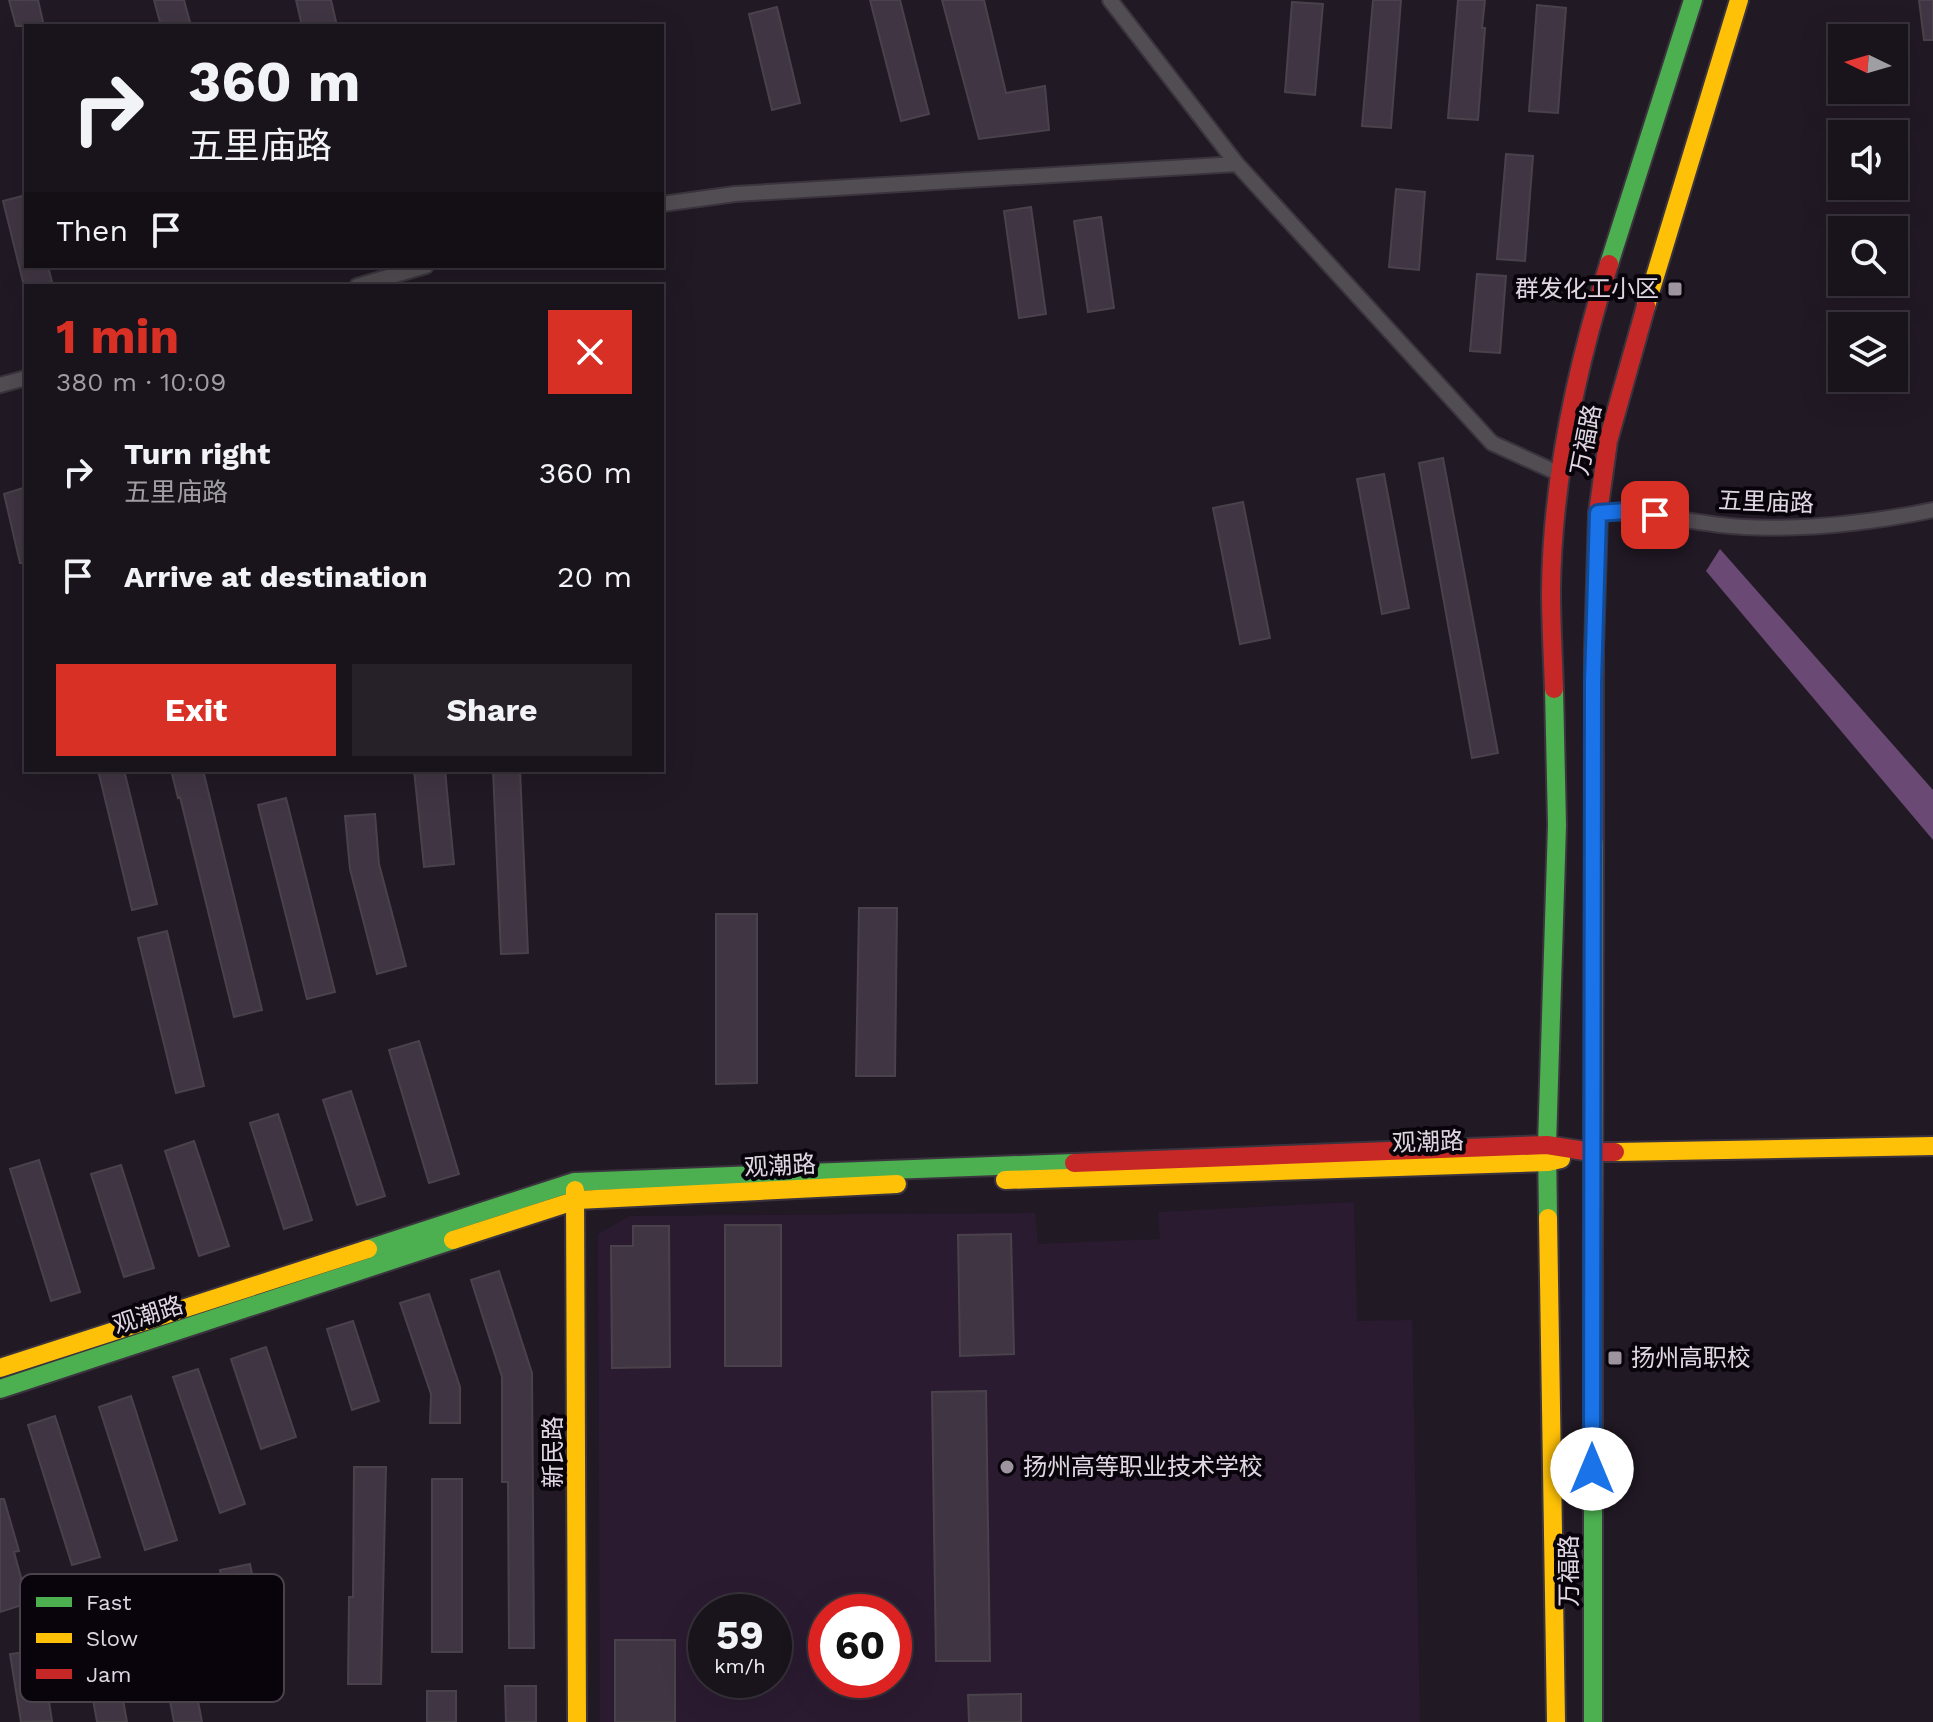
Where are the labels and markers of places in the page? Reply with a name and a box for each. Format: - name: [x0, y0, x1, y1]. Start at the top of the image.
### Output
- place label: 群发化工小区: [1515, 275, 1659, 303]
- marker: 群发化工小区: [1666, 280, 1684, 298]
- pin: [1621, 481, 1689, 549]
- place label: 扬州高职校: [1631, 1344, 1751, 1372]
- marker: 扬州高职校: [1606, 1349, 1624, 1367]
- place label: 扬州高等职业技术学校: [1023, 1453, 1263, 1481]
- marker: 扬州高等职业技术学校: [998, 1458, 1016, 1476]

